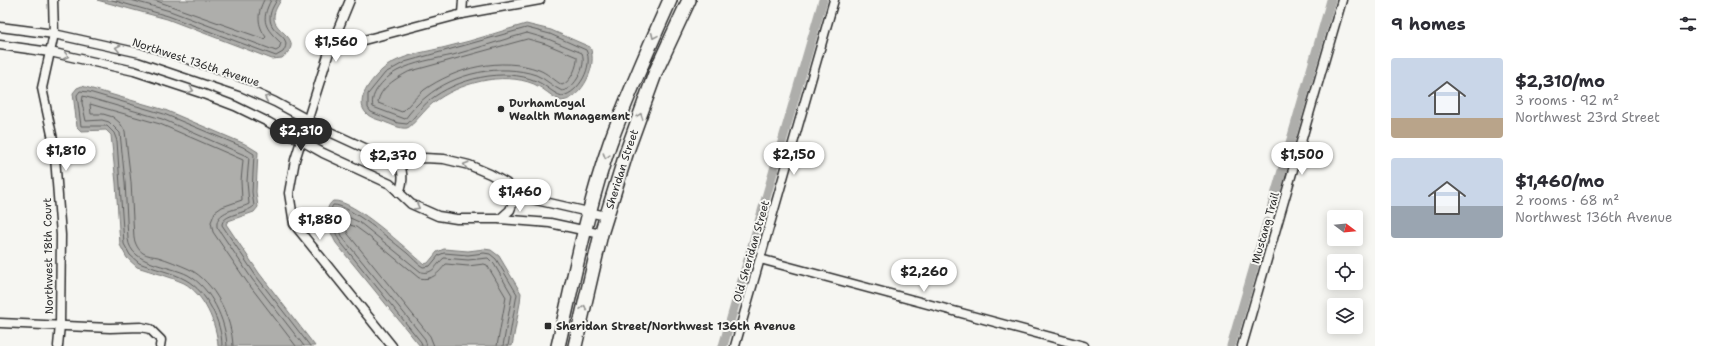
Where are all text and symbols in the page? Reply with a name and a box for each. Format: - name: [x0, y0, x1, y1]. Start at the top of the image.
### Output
- text: 9 homes: [1391, 13, 1466, 35]
- icon: filters: [1677, 13, 1699, 35]
- pin: $1,560: [303, 29, 369, 63]
- one-way arrow: [651, 31, 659, 39]
- text: $1,560: [314, 33, 358, 50]
- street label: Northwest 136th Avenue: [130, 35, 262, 90]
- one-way arrow: [114, 45, 121, 53]
- one-way arrow: [63, 51, 69, 59]
- text: $2,310/mo: [1515, 70, 1605, 92]
- icon: home: [1423, 74, 1471, 122]
- one-way arrow: [188, 85, 195, 94]
- text: 3 rooms · 92 m²: [1515, 92, 1619, 109]
- one-way arrow: [264, 95, 272, 103]
- place label: DurhamLoyal Wealth Management: [509, 96, 631, 124]
- marker: DurhamLoyal Wealth Management: [496, 104, 506, 114]
- text: Northwest 23rd Street: [1515, 109, 1660, 126]
- one-way arrow: [635, 113, 643, 120]
- pin: $2,310: [268, 118, 334, 152]
- text: $2,310: [279, 122, 323, 139]
- street label: Sheridan Street: [602, 127, 642, 211]
- pin: $1,810: [33, 138, 99, 172]
- text: $1,810: [46, 142, 86, 159]
- pin: $2,150: [761, 142, 827, 176]
- pin: $1,500: [1269, 142, 1335, 176]
- pin: $2,370: [360, 143, 426, 177]
- text: $2,150: [772, 146, 816, 163]
- text: $1,500: [1280, 146, 1324, 163]
- text: $2,370: [369, 147, 417, 164]
- one-way arrow: [602, 153, 611, 160]
- one-way arrow: [463, 161, 470, 170]
- text: $1,460/mo: [1515, 170, 1605, 192]
- icon: home: [1423, 174, 1471, 222]
- pin: $1,460: [487, 179, 553, 213]
- text: $1,460: [498, 183, 542, 200]
- street label: Mustang Trail: [1248, 190, 1283, 266]
- text: 2 rooms · 68 m²: [1515, 192, 1619, 209]
- street label: Northwest 18th Court: [40, 197, 57, 314]
- street label: Old Sheridan Street: [730, 198, 773, 304]
- one-way arrow: [413, 202, 420, 210]
- pin: $1,880: [287, 207, 353, 241]
- text: Northwest 136th Avenue: [1515, 209, 1672, 226]
- north arrow: [1327, 210, 1363, 246]
- map controls: [1327, 210, 1363, 334]
- text: $1,880: [298, 211, 342, 228]
- button: locate: [1327, 254, 1363, 290]
- pin: $2,260: [891, 259, 957, 293]
- text: $2,260: [900, 263, 948, 280]
- button: layers: [1327, 298, 1363, 334]
- one-way arrow: [579, 305, 588, 312]
- place label: Sheridan Street/Northwest 136th Avenue: [556, 319, 796, 334]
- marker: Sheridan Street/Northwest 136th Avenue: [543, 321, 553, 331]

